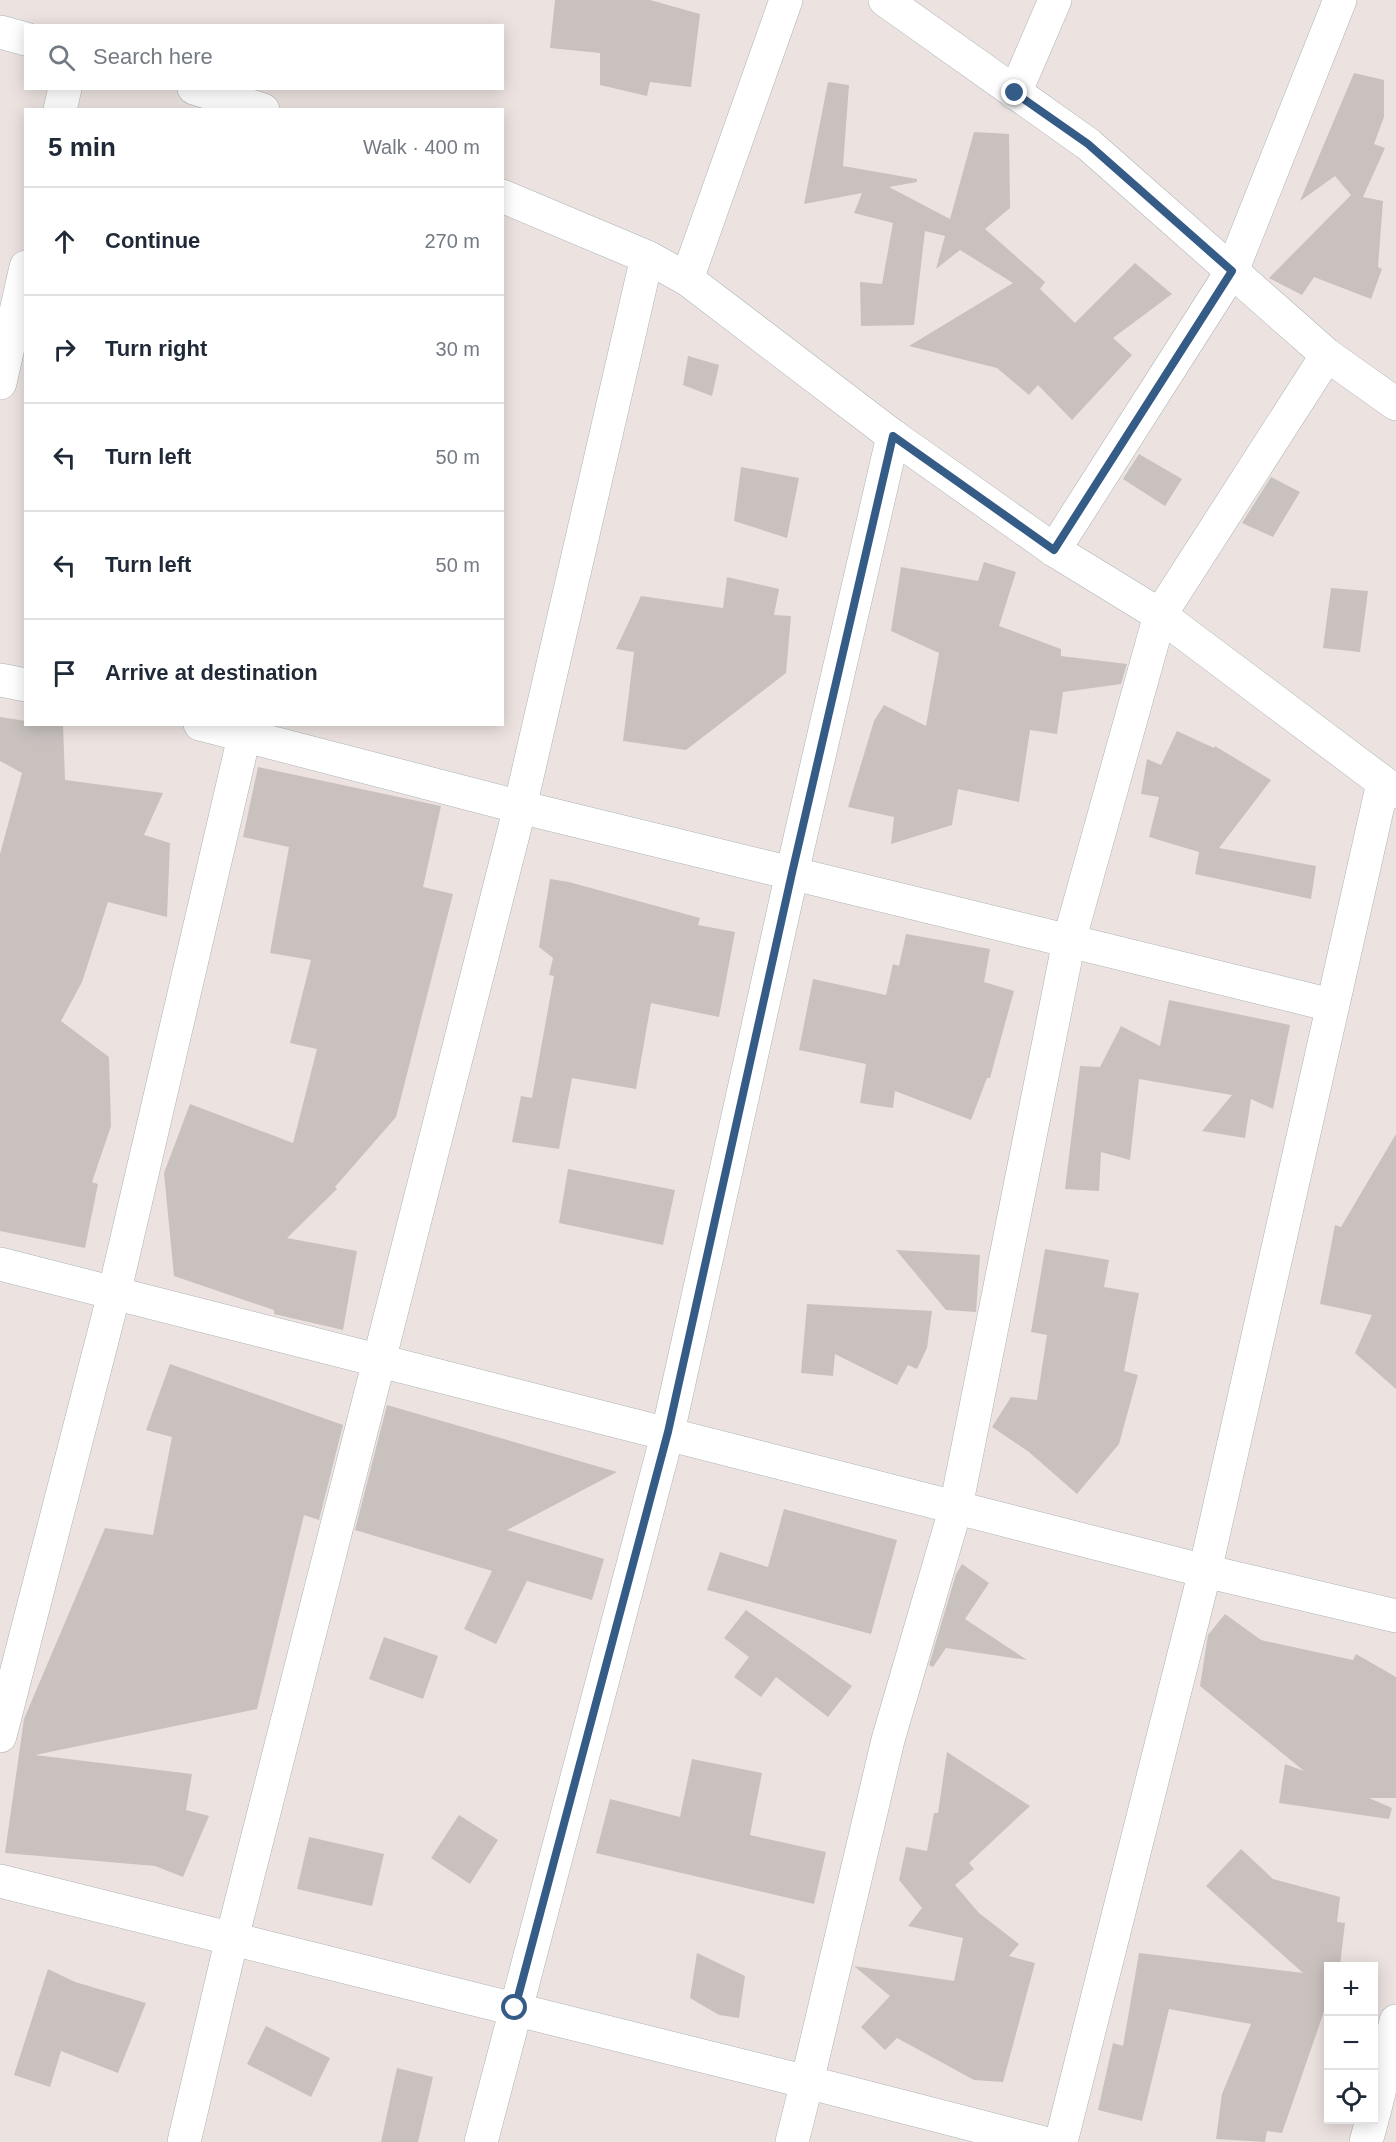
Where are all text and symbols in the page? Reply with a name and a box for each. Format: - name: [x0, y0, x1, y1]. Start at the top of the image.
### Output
- search box: [24, 24, 504, 90]
- icon: search: [45, 41, 78, 74]
- text: Search here: [93, 44, 213, 69]
- route end: [1001, 79, 1027, 105]
- text: 5 min: [48, 132, 116, 162]
- text: Walk · 400 m: [363, 136, 480, 158]
- icon: ahead: [48, 225, 81, 258]
- text: Continue: [105, 228, 200, 253]
- text: 270 m: [424, 230, 480, 252]
- icon: right: [48, 333, 81, 366]
- text: Turn right: [105, 336, 207, 361]
- text: 30 m: [436, 338, 480, 360]
- icon: left: [48, 441, 81, 474]
- text: Turn left: [105, 444, 191, 469]
- text: 50 m: [436, 446, 480, 468]
- icon: left: [48, 549, 81, 582]
- text: Turn left: [105, 552, 191, 577]
- text: 50 m: [436, 554, 480, 576]
- icon: arrive: [48, 657, 81, 690]
- text: Arrive at destination: [105, 660, 318, 685]
- map controls: [1324, 1962, 1378, 2124]
- button: +: [1324, 1962, 1378, 2016]
- route start: [501, 1994, 527, 2020]
- button: −: [1324, 2016, 1378, 2070]
- button: locate: [1324, 2070, 1378, 2124]

